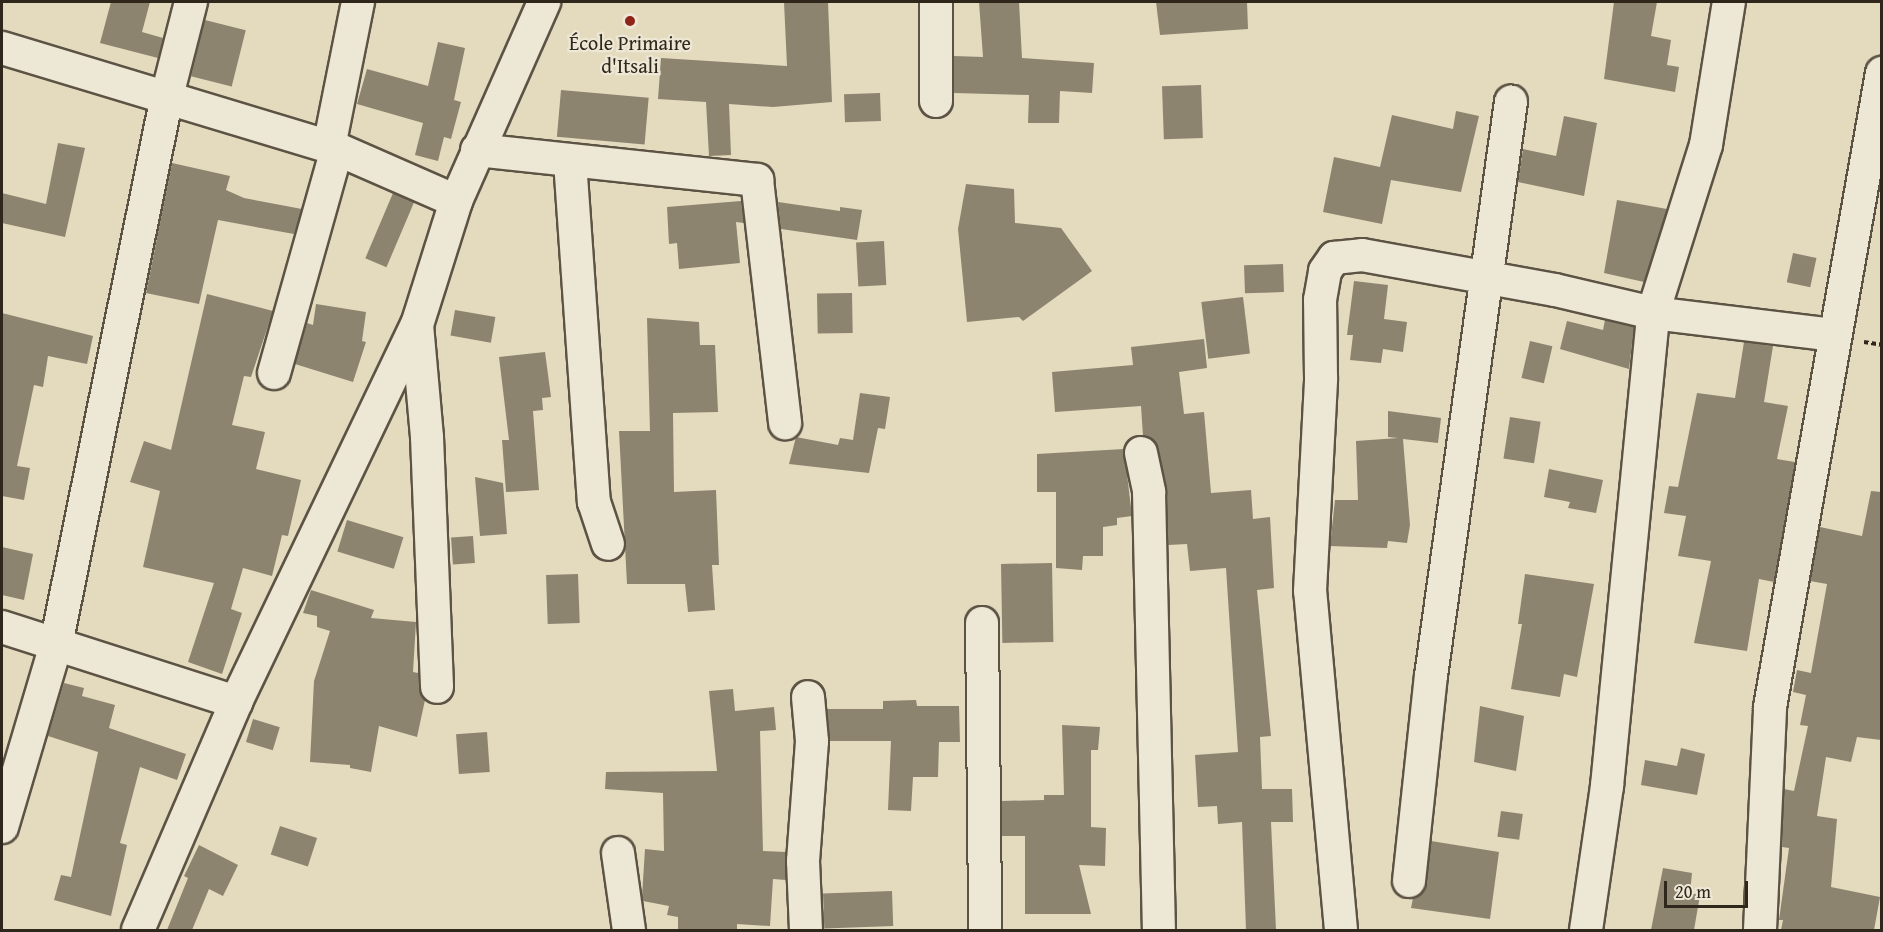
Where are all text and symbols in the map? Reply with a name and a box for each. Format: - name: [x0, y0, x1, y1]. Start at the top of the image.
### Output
- marker: École Primaire d'Itsali: [623, 14, 637, 28]
- place label: École Primaire d'Itsali: [569, 30, 691, 77]
- scale bar: [1667, 869, 1751, 907]
- text: 20 m: [1675, 878, 1711, 905]

